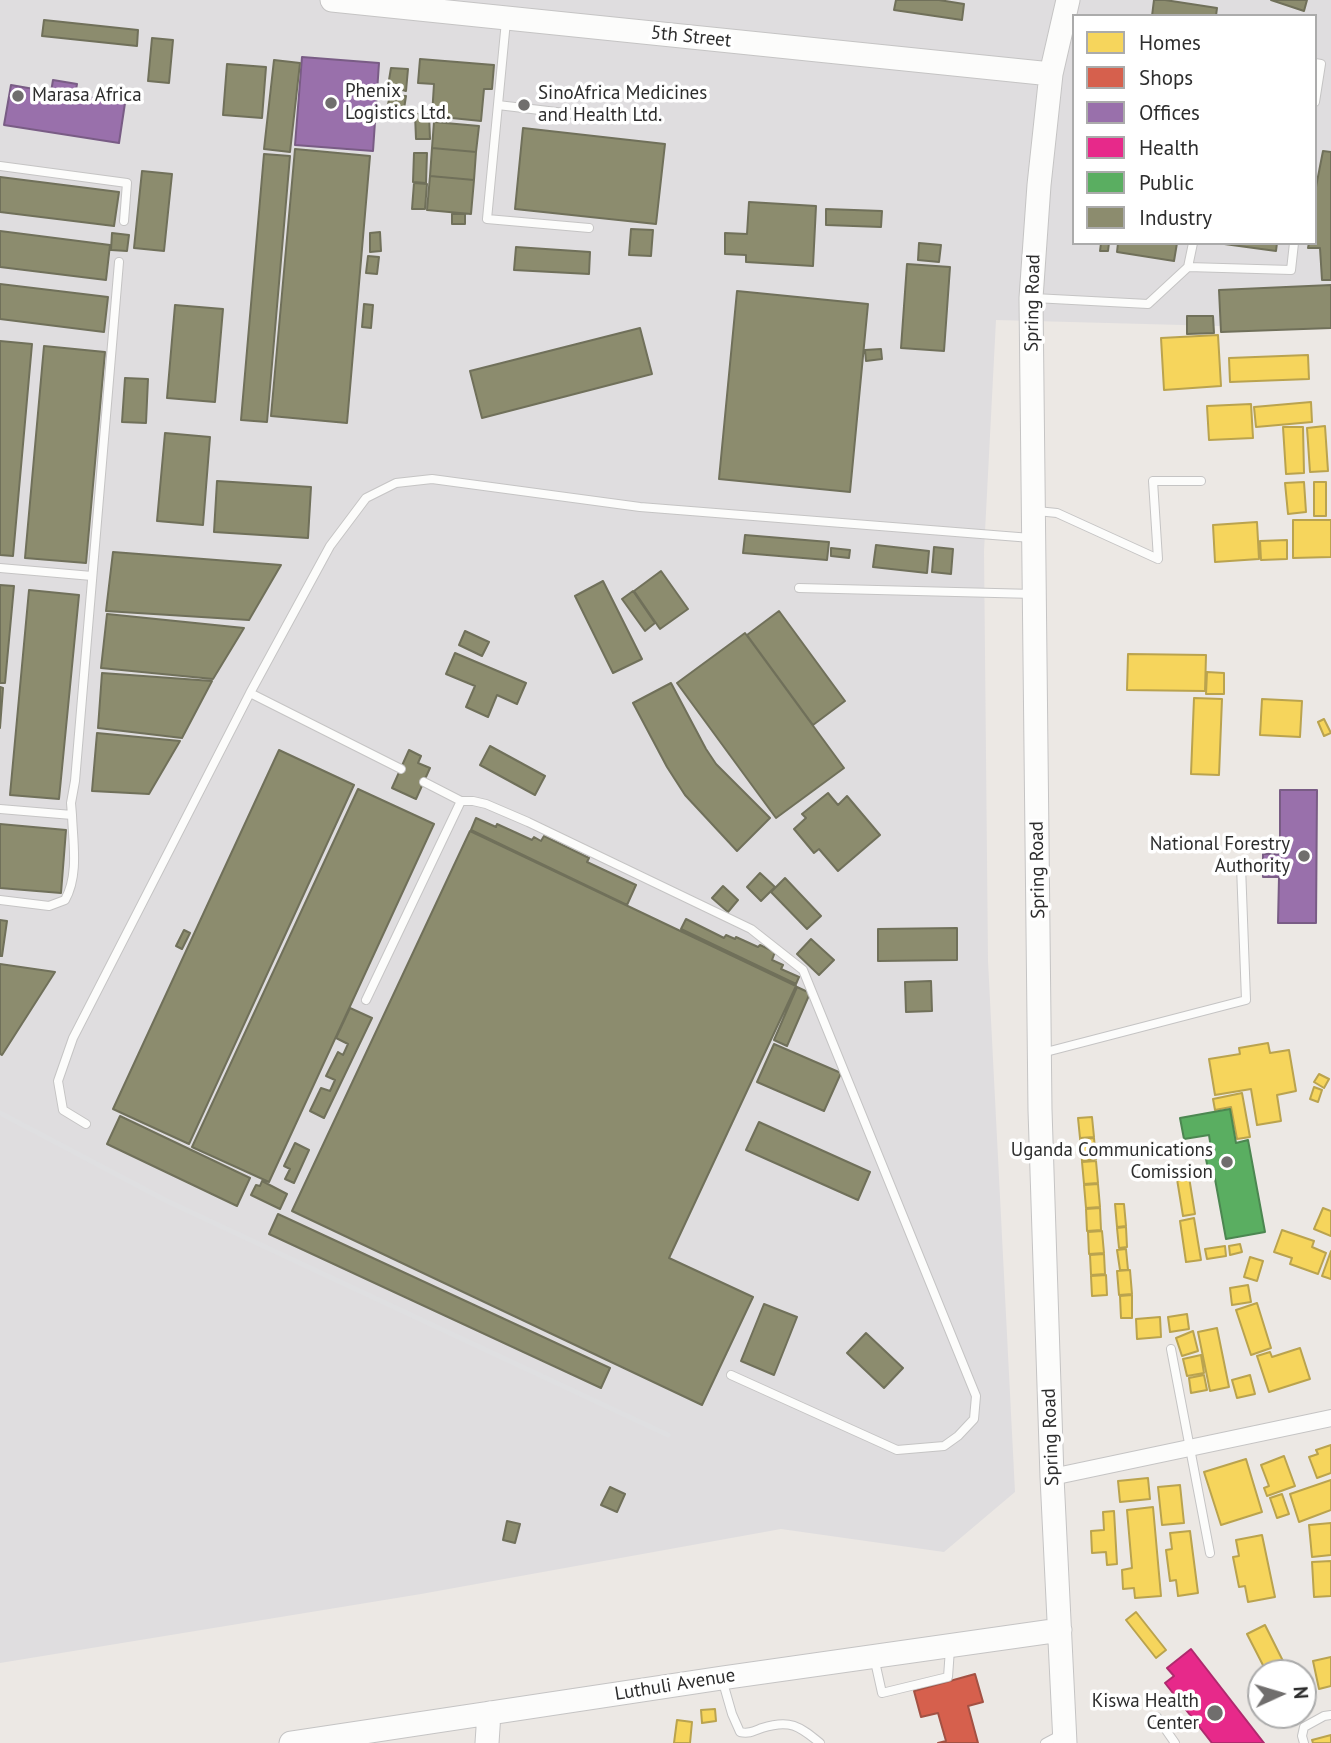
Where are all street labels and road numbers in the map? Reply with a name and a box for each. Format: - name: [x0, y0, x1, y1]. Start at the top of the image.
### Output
- street label: 5th Street: [650, 21, 732, 53]
- street label: Spring Road: [1021, 254, 1045, 352]
- street label: Spring Road: [1026, 821, 1050, 919]
- street label: Spring Road: [1038, 1388, 1064, 1486]
- street label: Luthuli Avenue: [613, 1664, 737, 1706]

